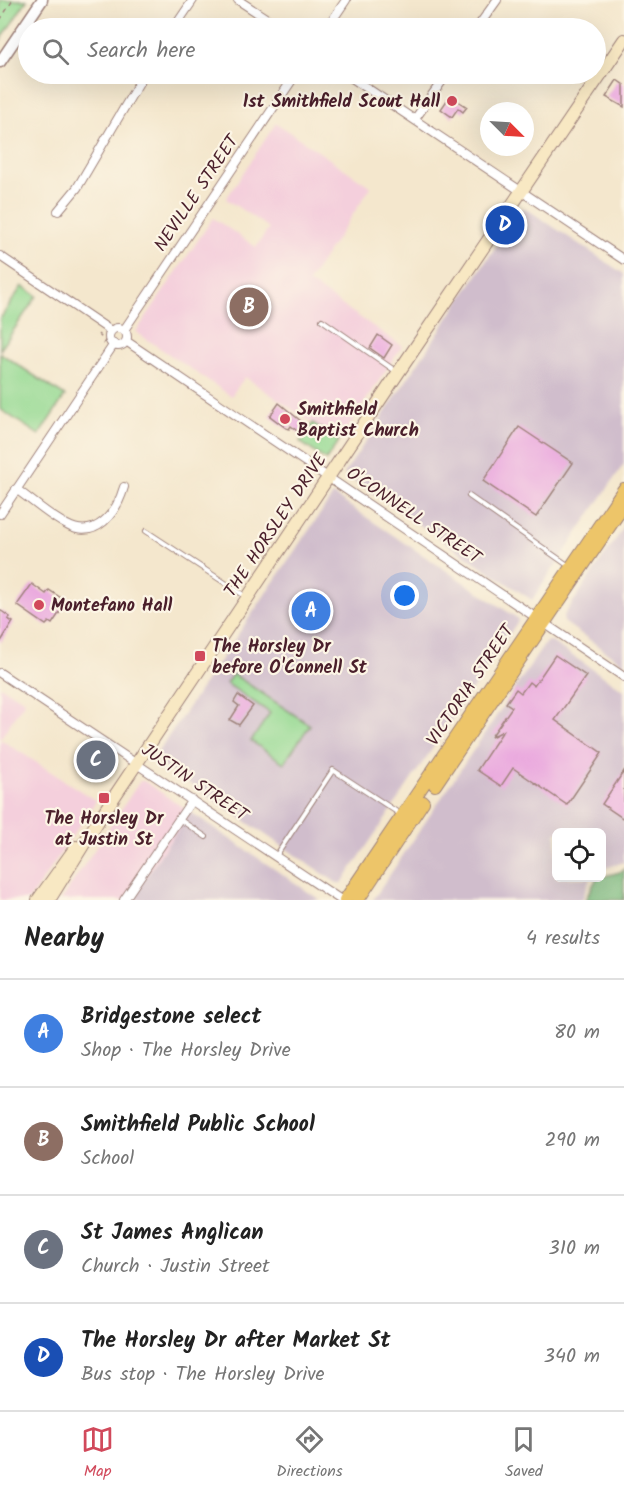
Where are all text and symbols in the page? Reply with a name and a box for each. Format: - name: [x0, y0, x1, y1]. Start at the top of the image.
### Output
- search box: [18, 18, 606, 84]
- text: Search here: [87, 34, 195, 69]
- icon: search: [39, 35, 72, 68]
- place label: 1st Smithfield Scout Hall: [243, 88, 440, 117]
- marker: 1st Smithfield Scout Hall: [445, 94, 459, 108]
- north arrow: [480, 102, 534, 156]
- street label: NEVILLE STREET: [147, 128, 248, 258]
- pin: D: [486, 202, 524, 248]
- pin: B: [230, 284, 268, 330]
- place label: Smithfield Baptist Church: [297, 396, 419, 446]
- marker: Smithfield Baptist Church: [278, 412, 292, 426]
- street label: THE HORSLEY DRIVE: [217, 448, 336, 604]
- street label: O'CONNELL STREET: [340, 460, 488, 573]
- your location: [390, 581, 419, 610]
- pin: A: [292, 588, 330, 634]
- place label: Montefano Hall: [51, 592, 172, 621]
- marker: Montefano Hall: [32, 598, 46, 612]
- street label: VICTORIA STREET: [420, 618, 524, 752]
- place label: The Horsley Dr before O'Connell St: [212, 633, 368, 683]
- marker: The Horsley Dr before O'Connell St: [193, 649, 207, 663]
- street label: JUSTIN STREET: [135, 737, 255, 831]
- pin: C: [76, 738, 116, 783]
- marker: The Horsley Dr at Justin St: [97, 791, 111, 805]
- place label: The Horsley Dr at Justin St: [45, 805, 165, 855]
- map controls: [552, 828, 606, 882]
- button: locate: [552, 828, 606, 882]
- text: Nearby: [24, 918, 104, 960]
- text: 4 results: [526, 923, 600, 955]
- text: Bridgestone select: [81, 1000, 262, 1035]
- text: A: [37, 1017, 50, 1049]
- text: 80 m: [554, 1017, 600, 1049]
- text: Shop · The Horsley Drive: [81, 1035, 291, 1067]
- text: Smithfield Public School: [81, 1108, 315, 1143]
- text: B: [37, 1125, 50, 1157]
- text: 290 m: [545, 1125, 600, 1157]
- text: School: [81, 1143, 134, 1175]
- text: St James Anglican: [81, 1216, 263, 1251]
- text: C: [37, 1233, 50, 1265]
- text: 310 m: [548, 1233, 600, 1265]
- text: Church · Justin Street: [81, 1251, 270, 1283]
- text: The Horsley Dr after Market St: [81, 1324, 390, 1359]
- text: D: [37, 1341, 50, 1373]
- text: 340 m: [544, 1341, 600, 1373]
- text: Bus stop · The Horsley Drive: [81, 1359, 325, 1391]
- tab: Map: [81, 1423, 114, 1484]
- tab: Directions: [276, 1423, 343, 1484]
- tab: Saved: [505, 1423, 543, 1484]

